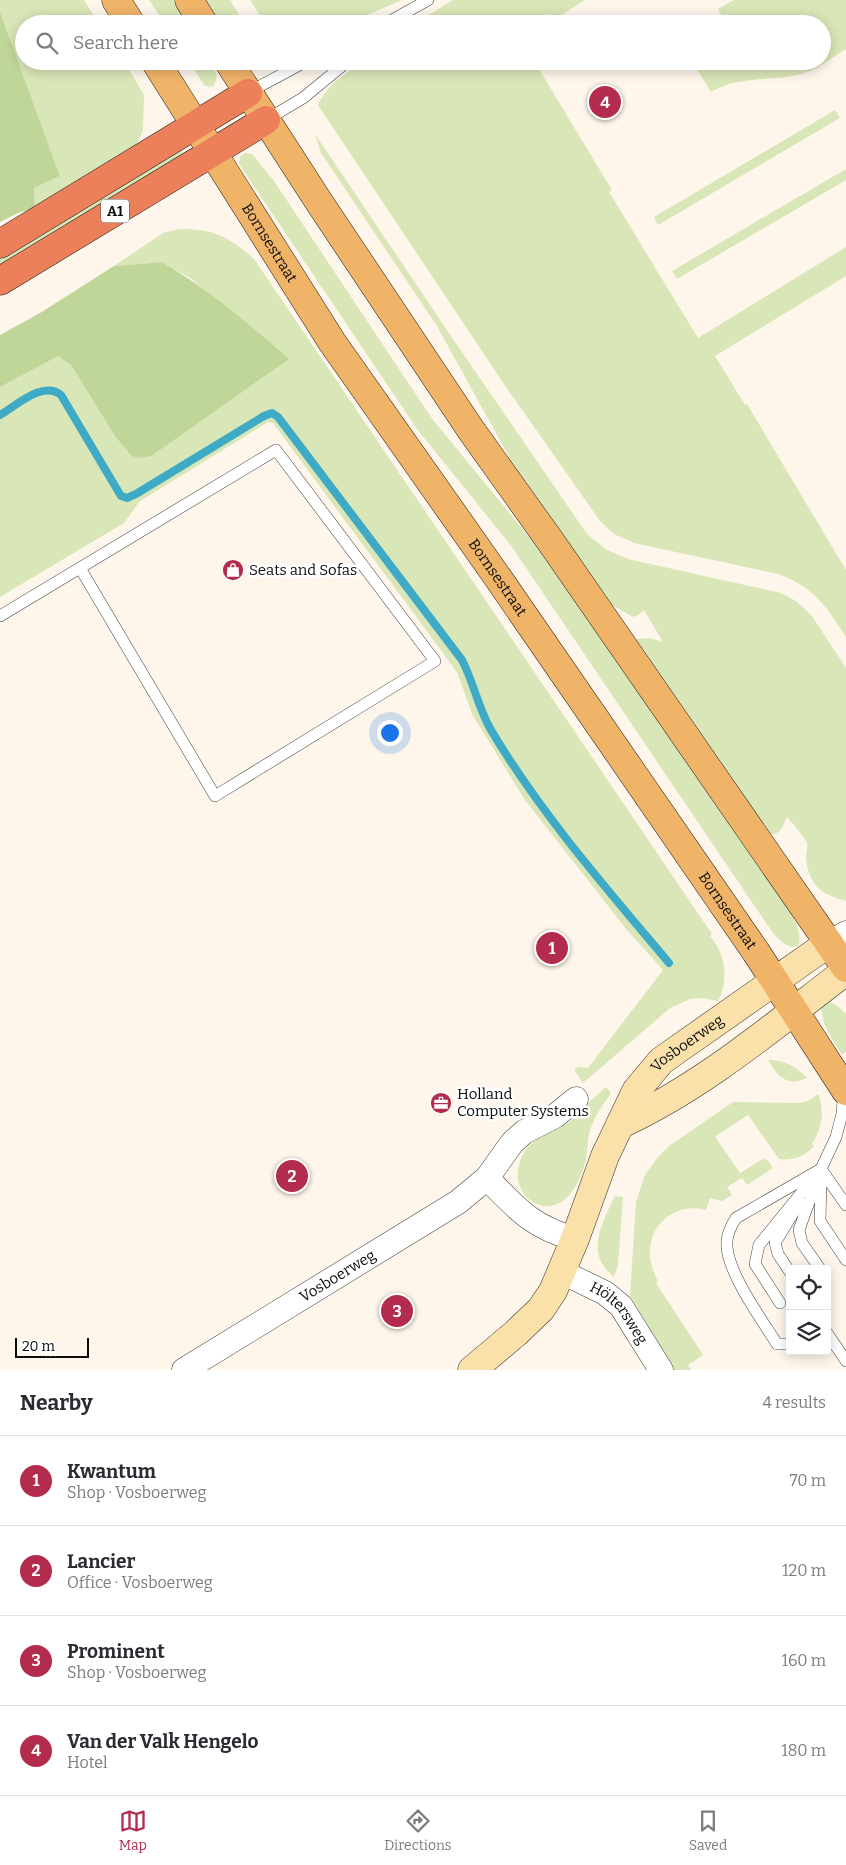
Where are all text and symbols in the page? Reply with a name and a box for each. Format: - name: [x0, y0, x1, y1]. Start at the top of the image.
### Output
- search box: [15, 15, 831, 70]
- icon: search: [33, 29, 61, 57]
- text: Search here: [73, 31, 178, 54]
- pin: 4: [589, 83, 621, 121]
- road number: A1: [101, 200, 129, 222]
- street label: Bornsestraat: [238, 200, 302, 286]
- street label: Bornsestraat: [464, 535, 531, 620]
- shop icon: Seats and Sofas: [221, 558, 245, 582]
- place label: Seats and Sofas: [249, 561, 357, 579]
- your location: [377, 720, 403, 746]
- street label: Bornsestraat: [695, 869, 761, 954]
- pin: 1: [536, 929, 568, 967]
- street label: Vosboerweg: [647, 1011, 727, 1076]
- place label: Holland Computer Systems: [457, 1085, 589, 1120]
- office icon: Holland Computer Systems: [429, 1091, 453, 1115]
- pin: 2: [276, 1157, 308, 1195]
- street label: Vosboerweg: [296, 1246, 379, 1306]
- map controls: [786, 1265, 831, 1355]
- button: locate: [786, 1265, 831, 1310]
- street label: Höltersweg: [587, 1278, 652, 1348]
- pin: 3: [381, 1292, 413, 1330]
- button: layers: [786, 1310, 831, 1355]
- scale bar: [15, 1335, 89, 1358]
- text: 20 m: [22, 1338, 55, 1355]
- text: Nearby: [20, 1390, 93, 1416]
- text: 4 results: [763, 1393, 826, 1412]
- text: Kwantum: [67, 1460, 156, 1483]
- text: 1: [33, 1471, 39, 1490]
- text: 70 m: [790, 1471, 826, 1490]
- text: Shop · Vosboerweg: [67, 1483, 206, 1502]
- text: Lancier: [67, 1550, 135, 1573]
- text: 2: [31, 1561, 41, 1580]
- text: 120 m: [782, 1561, 826, 1580]
- text: Office · Vosboerweg: [67, 1573, 213, 1592]
- text: Prominent: [67, 1640, 165, 1663]
- text: 3: [31, 1651, 41, 1670]
- text: 160 m: [781, 1651, 826, 1670]
- text: Shop · Vosboerweg: [67, 1663, 206, 1682]
- text: Van der Valk Hengelo: [67, 1730, 259, 1753]
- text: 4: [31, 1741, 41, 1760]
- text: 180 m: [781, 1741, 826, 1760]
- text: Hotel: [67, 1753, 108, 1772]
- tab: Map: [119, 1807, 147, 1854]
- tab: Directions: [384, 1807, 452, 1854]
- tab: Saved: [689, 1807, 727, 1854]

